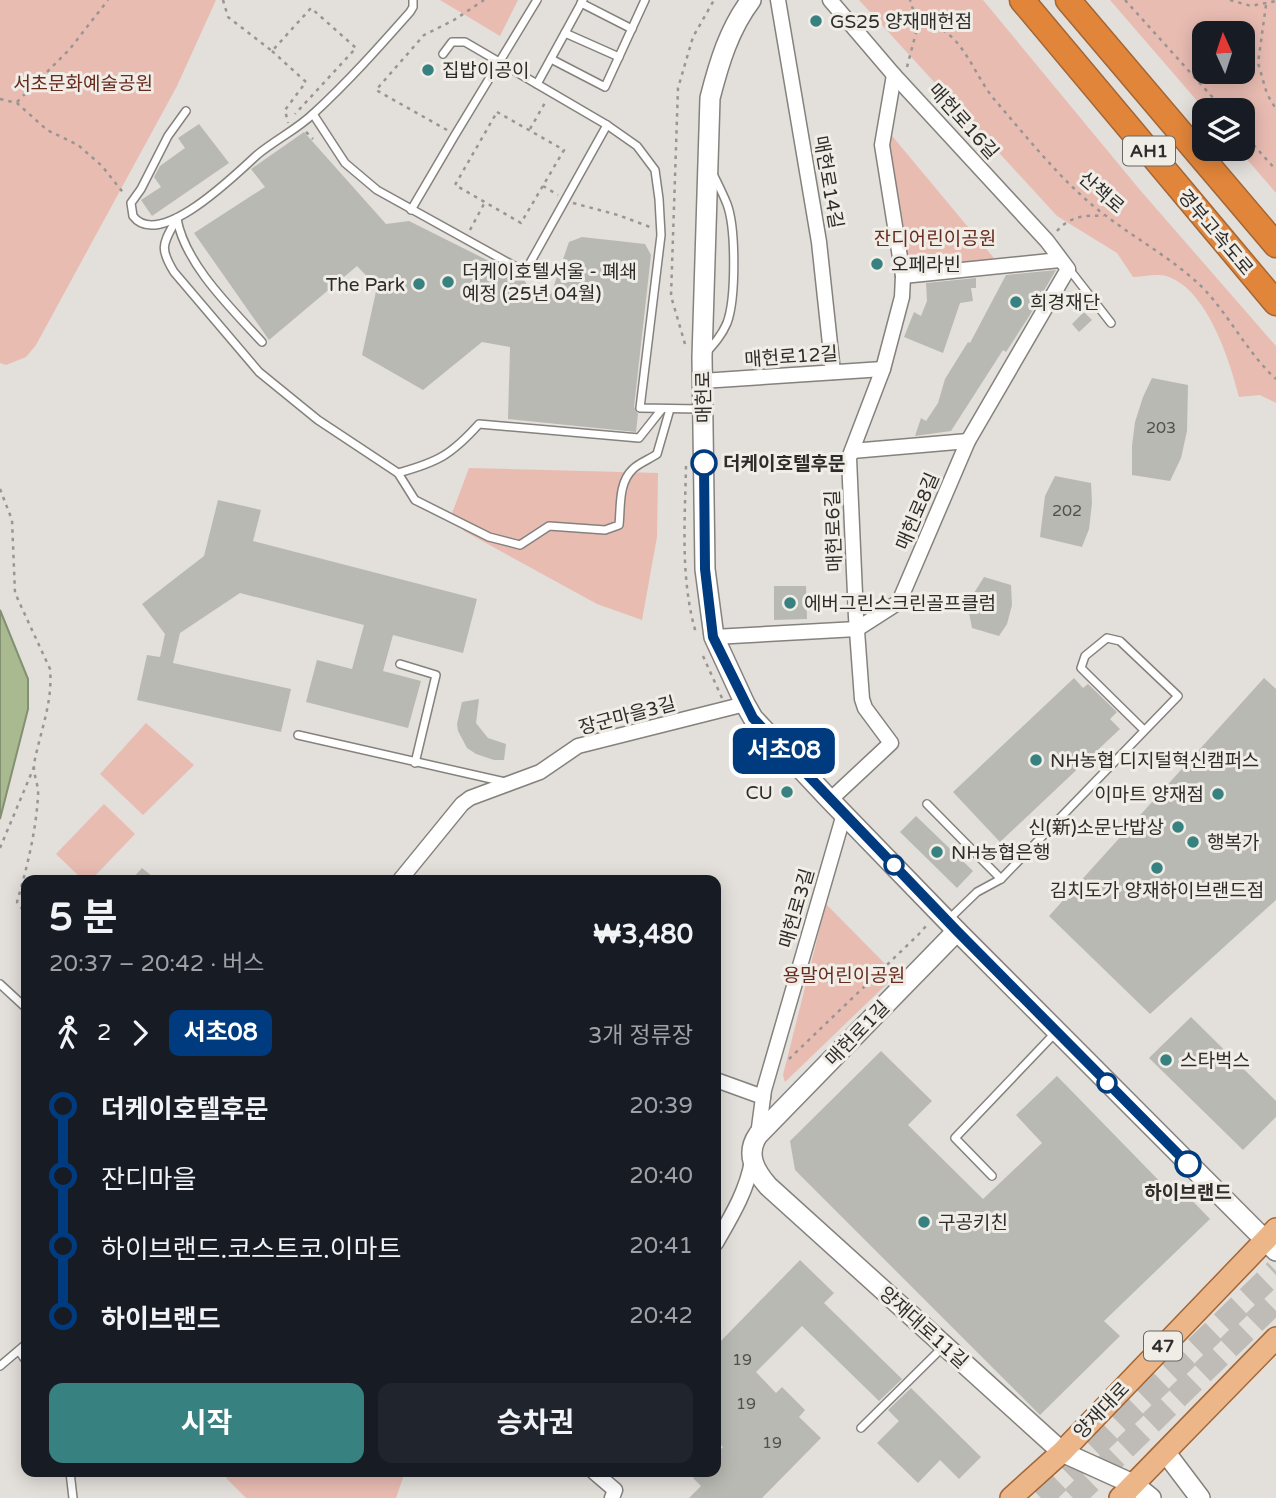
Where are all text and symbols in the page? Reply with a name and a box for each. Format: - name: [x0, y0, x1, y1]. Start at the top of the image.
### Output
- place label: GS25 양재매헌점: [830, 11, 972, 33]
- marker: GS25 양재매헌점: [808, 13, 824, 29]
- north arrow: [1192, 21, 1255, 84]
- map controls: [1192, 21, 1255, 161]
- place label: 집밥이공이: [442, 60, 529, 82]
- marker: 집밥이공이: [420, 62, 436, 78]
- park label: 서초문화예술공원: [13, 73, 153, 95]
- street label: 매헌로16길: [924, 79, 1003, 164]
- button: layers: [1192, 98, 1255, 161]
- street label: 매헌로14길: [809, 134, 847, 230]
- road number: AH1: [1123, 136, 1175, 166]
- street label: 산책로: [1074, 167, 1128, 218]
- street label: 경부고속도로: [1173, 185, 1257, 280]
- park label: 잔디어린이공원: [874, 228, 996, 250]
- place label: 오페라빈: [891, 254, 961, 276]
- marker: 오페라빈: [869, 256, 885, 272]
- place label: 더케이호텔서울 - 폐쇄 예정 (25년 04월): [462, 261, 637, 305]
- place label: The Park: [326, 274, 405, 296]
- marker: 더케이호텔서울 - 폐쇄 예정 (25년 04월): [440, 274, 456, 290]
- marker: The Park: [411, 276, 427, 292]
- place label: 희경재단: [1030, 292, 1100, 314]
- marker: 희경재단: [1008, 294, 1024, 310]
- street label: 매헌로12길: [744, 343, 839, 371]
- street label: 매헌로: [693, 371, 715, 423]
- house number: 203: [1146, 418, 1176, 438]
- marker: 더케이호텔후문: [691, 450, 717, 476]
- place label: 더케이호텔후문: [723, 453, 845, 475]
- street label: 매헌로8길: [892, 469, 944, 553]
- street label: 매헌로6길: [822, 490, 846, 572]
- house number: 202: [1052, 501, 1082, 521]
- place label: 에버그린스크린골프클럼: [804, 593, 996, 615]
- marker: 에버그린스크린골프클럼: [782, 595, 798, 611]
- street label: 장군마을3길: [576, 692, 678, 739]
- line badge: 서초08: [735, 728, 833, 774]
- text: 서초08: [747, 736, 821, 765]
- place label: NH농협 디지털혁신캠퍼스: [1050, 750, 1259, 772]
- marker: NH농협 디지털혁신캠퍼스: [1028, 752, 1044, 768]
- place label: CU: [745, 782, 773, 804]
- marker: CU: [779, 784, 795, 800]
- place label: 이마트 양재점: [1094, 784, 1204, 806]
- marker: 이마트 양재점: [1210, 786, 1226, 802]
- place label: 신(新)소문난밥상: [1028, 817, 1164, 839]
- marker: 신(新)소문난밥상: [1170, 819, 1186, 835]
- place label: 행복가: [1207, 832, 1259, 854]
- marker: 행복가: [1185, 834, 1201, 850]
- place label: NH농협은행: [951, 842, 1051, 864]
- marker: NH농협은행: [929, 844, 945, 860]
- unlabelled marker: [884, 855, 904, 875]
- marker: 김치도가 양재하이브랜드점: [1149, 860, 1165, 876]
- street label: 매헌로3길: [775, 866, 819, 951]
- place label: 김치도가 양재하이브랜드점: [1050, 880, 1264, 902]
- text: 5 분: [49, 895, 118, 941]
- text: ₩3,480: [593, 919, 693, 950]
- text: 20:37 – 20:42 · 버스: [49, 950, 264, 978]
- park label: 용말어린이공원: [783, 965, 905, 987]
- street label: 매헌로1길: [821, 997, 894, 1071]
- icon: walk: [49, 1014, 87, 1052]
- icon: forward: [121, 1014, 159, 1052]
- text: 서초08: [183, 1018, 258, 1047]
- text: 2: [97, 1019, 111, 1047]
- text: 3개 정류장: [588, 1022, 693, 1050]
- place label: 스타벅스: [1180, 1050, 1250, 1072]
- marker: 스타벅스: [1158, 1052, 1174, 1068]
- unlabelled marker: [1097, 1073, 1117, 1093]
- text: 20:39: [629, 1092, 693, 1120]
- text: 더케이호텔후문: [101, 1094, 268, 1125]
- marker: 하이브랜드: [1175, 1151, 1201, 1177]
- text: 20:40: [629, 1162, 693, 1190]
- text: 잔디마을: [101, 1164, 197, 1195]
- place label: 하이브랜드: [1144, 1182, 1232, 1204]
- place label: 구공키친: [938, 1212, 1008, 1234]
- marker: 구공키친: [916, 1214, 932, 1230]
- text: 20:41: [629, 1232, 693, 1260]
- text: 하이브랜드.코스트코.이마트: [101, 1234, 402, 1265]
- street label: 양재대로11길: [875, 1282, 972, 1373]
- text: 20:42: [629, 1302, 693, 1330]
- text: 하이브랜드: [101, 1304, 221, 1335]
- road number: 47: [1144, 1331, 1182, 1360]
- house number: 19: [732, 1350, 752, 1370]
- street label: 양재대로: [1070, 1378, 1134, 1443]
- button: 시작: [49, 1383, 364, 1463]
- button: 승차권: [378, 1383, 693, 1463]
- house number: 19: [736, 1394, 756, 1414]
- house number: 19: [762, 1433, 782, 1453]

